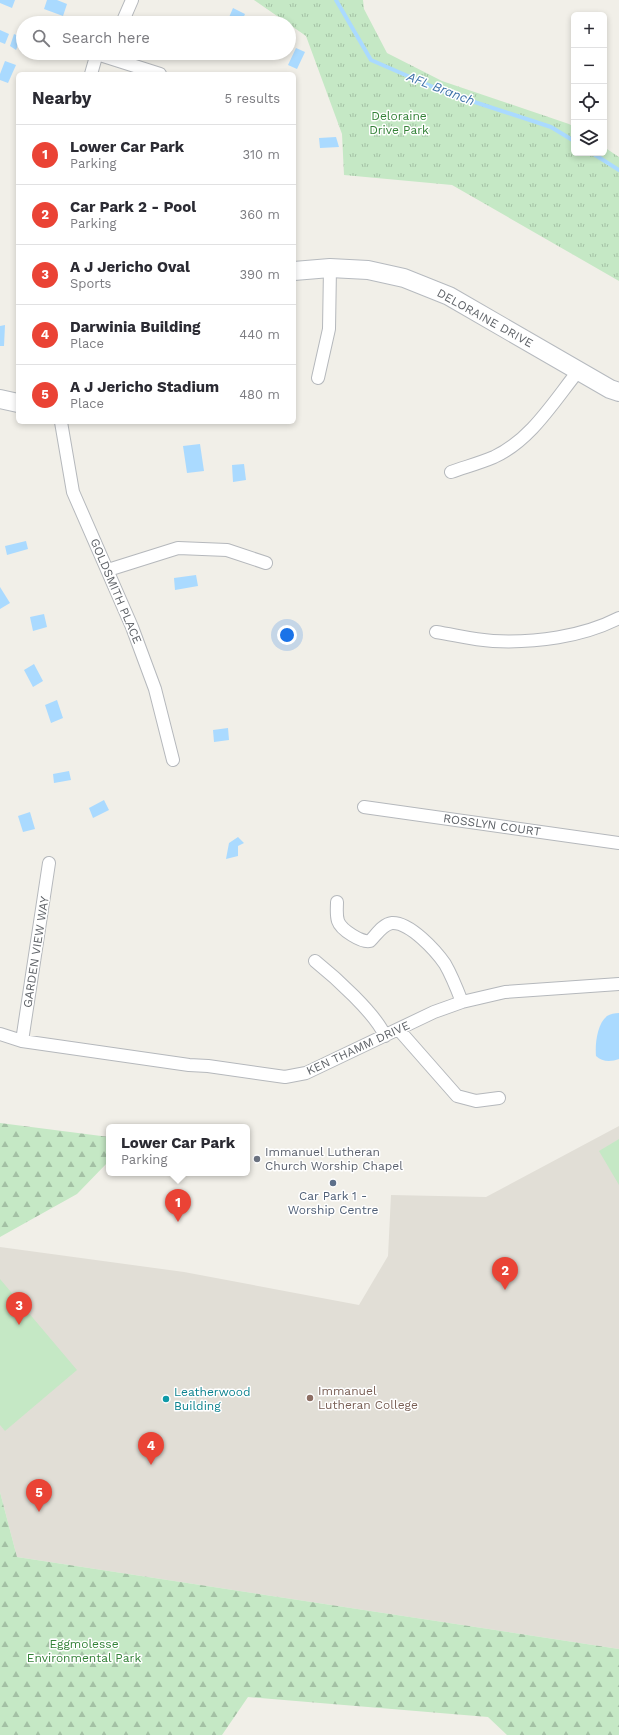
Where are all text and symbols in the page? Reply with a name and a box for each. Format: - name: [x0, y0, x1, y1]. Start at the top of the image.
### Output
- map controls: [571, 12, 607, 156]
- button: +: [571, 12, 607, 48]
- search box: [16, 16, 296, 60]
- icon: search: [30, 27, 52, 49]
- text: Search here: [62, 29, 150, 47]
- button: −: [571, 48, 607, 84]
- water label: AFL Branch: [404, 68, 477, 108]
- button: locate: [571, 84, 607, 120]
- text: Nearby: [32, 88, 91, 108]
- text: 5 results: [225, 91, 280, 106]
- park label: Deloraine Drive Park: [369, 109, 429, 137]
- button: layers: [571, 120, 607, 156]
- text: Lower Car Park: [70, 138, 184, 156]
- text: 1: [42, 147, 48, 162]
- text: 310 m: [242, 147, 280, 162]
- text: Parking: [70, 156, 116, 171]
- text: Car Park 2 - Pool: [70, 198, 196, 216]
- text: 2: [41, 207, 49, 222]
- text: 360 m: [240, 207, 280, 222]
- text: Parking: [70, 216, 116, 231]
- text: A J Jericho Oval: [70, 258, 190, 276]
- text: 3: [41, 267, 49, 282]
- text: 390 m: [239, 267, 280, 282]
- text: Sports: [70, 276, 111, 291]
- street label: DELORAINE DRIVE: [434, 286, 536, 350]
- text: Darwinia Building: [70, 318, 200, 336]
- text: 4: [41, 327, 49, 342]
- text: 440 m: [239, 327, 280, 342]
- text: Place: [70, 336, 104, 351]
- text: A J Jericho Stadium: [70, 378, 219, 396]
- text: 5: [41, 387, 49, 402]
- text: 480 m: [239, 387, 280, 402]
- text: Place: [70, 396, 104, 411]
- street label: GOLDSMITH PLACE: [87, 536, 145, 646]
- your location: [277, 625, 297, 645]
- street label: ROSSLYN COURT: [442, 811, 542, 839]
- street label: GARDEN VIEW WAY: [20, 895, 52, 1009]
- street label: KEN THAMM DRIVE: [304, 1018, 412, 1078]
- popup: [106, 1124, 250, 1176]
- text: Lower Car Park: [121, 1134, 235, 1152]
- place label: Immanuel Lutheran Church Worship Chapel: [265, 1145, 403, 1173]
- text: Parking: [121, 1152, 167, 1167]
- marker: Immanuel Lutheran Church Worship Chapel: [252, 1154, 262, 1164]
- marker: Car Park 1 - Worship Centre: [328, 1178, 338, 1188]
- pin: 1: [165, 1189, 191, 1222]
- place label: Car Park 1 - Worship Centre: [288, 1189, 378, 1217]
- pin: 2: [492, 1257, 518, 1290]
- pin: 3: [6, 1292, 32, 1325]
- place label: Immanuel Lutheran College: [318, 1384, 418, 1412]
- place label: Leatherwood Building: [174, 1385, 251, 1413]
- marker: Immanuel Lutheran College: [305, 1393, 315, 1403]
- marker: Leatherwood Building: [161, 1394, 171, 1404]
- pin: 4: [138, 1432, 164, 1465]
- pin: 5: [26, 1479, 52, 1512]
- park label: Eggmolesse Environmental Park: [27, 1637, 141, 1665]

